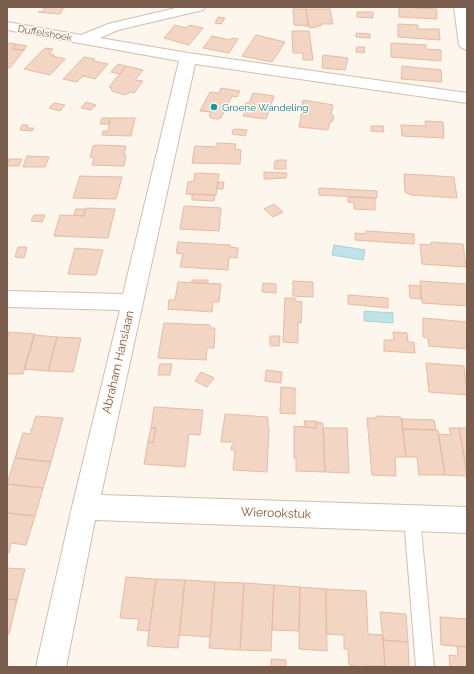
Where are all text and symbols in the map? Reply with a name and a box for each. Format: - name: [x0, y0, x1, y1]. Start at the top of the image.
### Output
- street label: Duffelshoek: [17, 23, 74, 43]
- marker: Groene Wandeling: [209, 102, 219, 112]
- place label: Groene Wandeling: [222, 102, 308, 113]
- street label: Abraham Hanslaan: [99, 309, 137, 415]
- street label: Wierookstuk: [241, 505, 312, 521]

